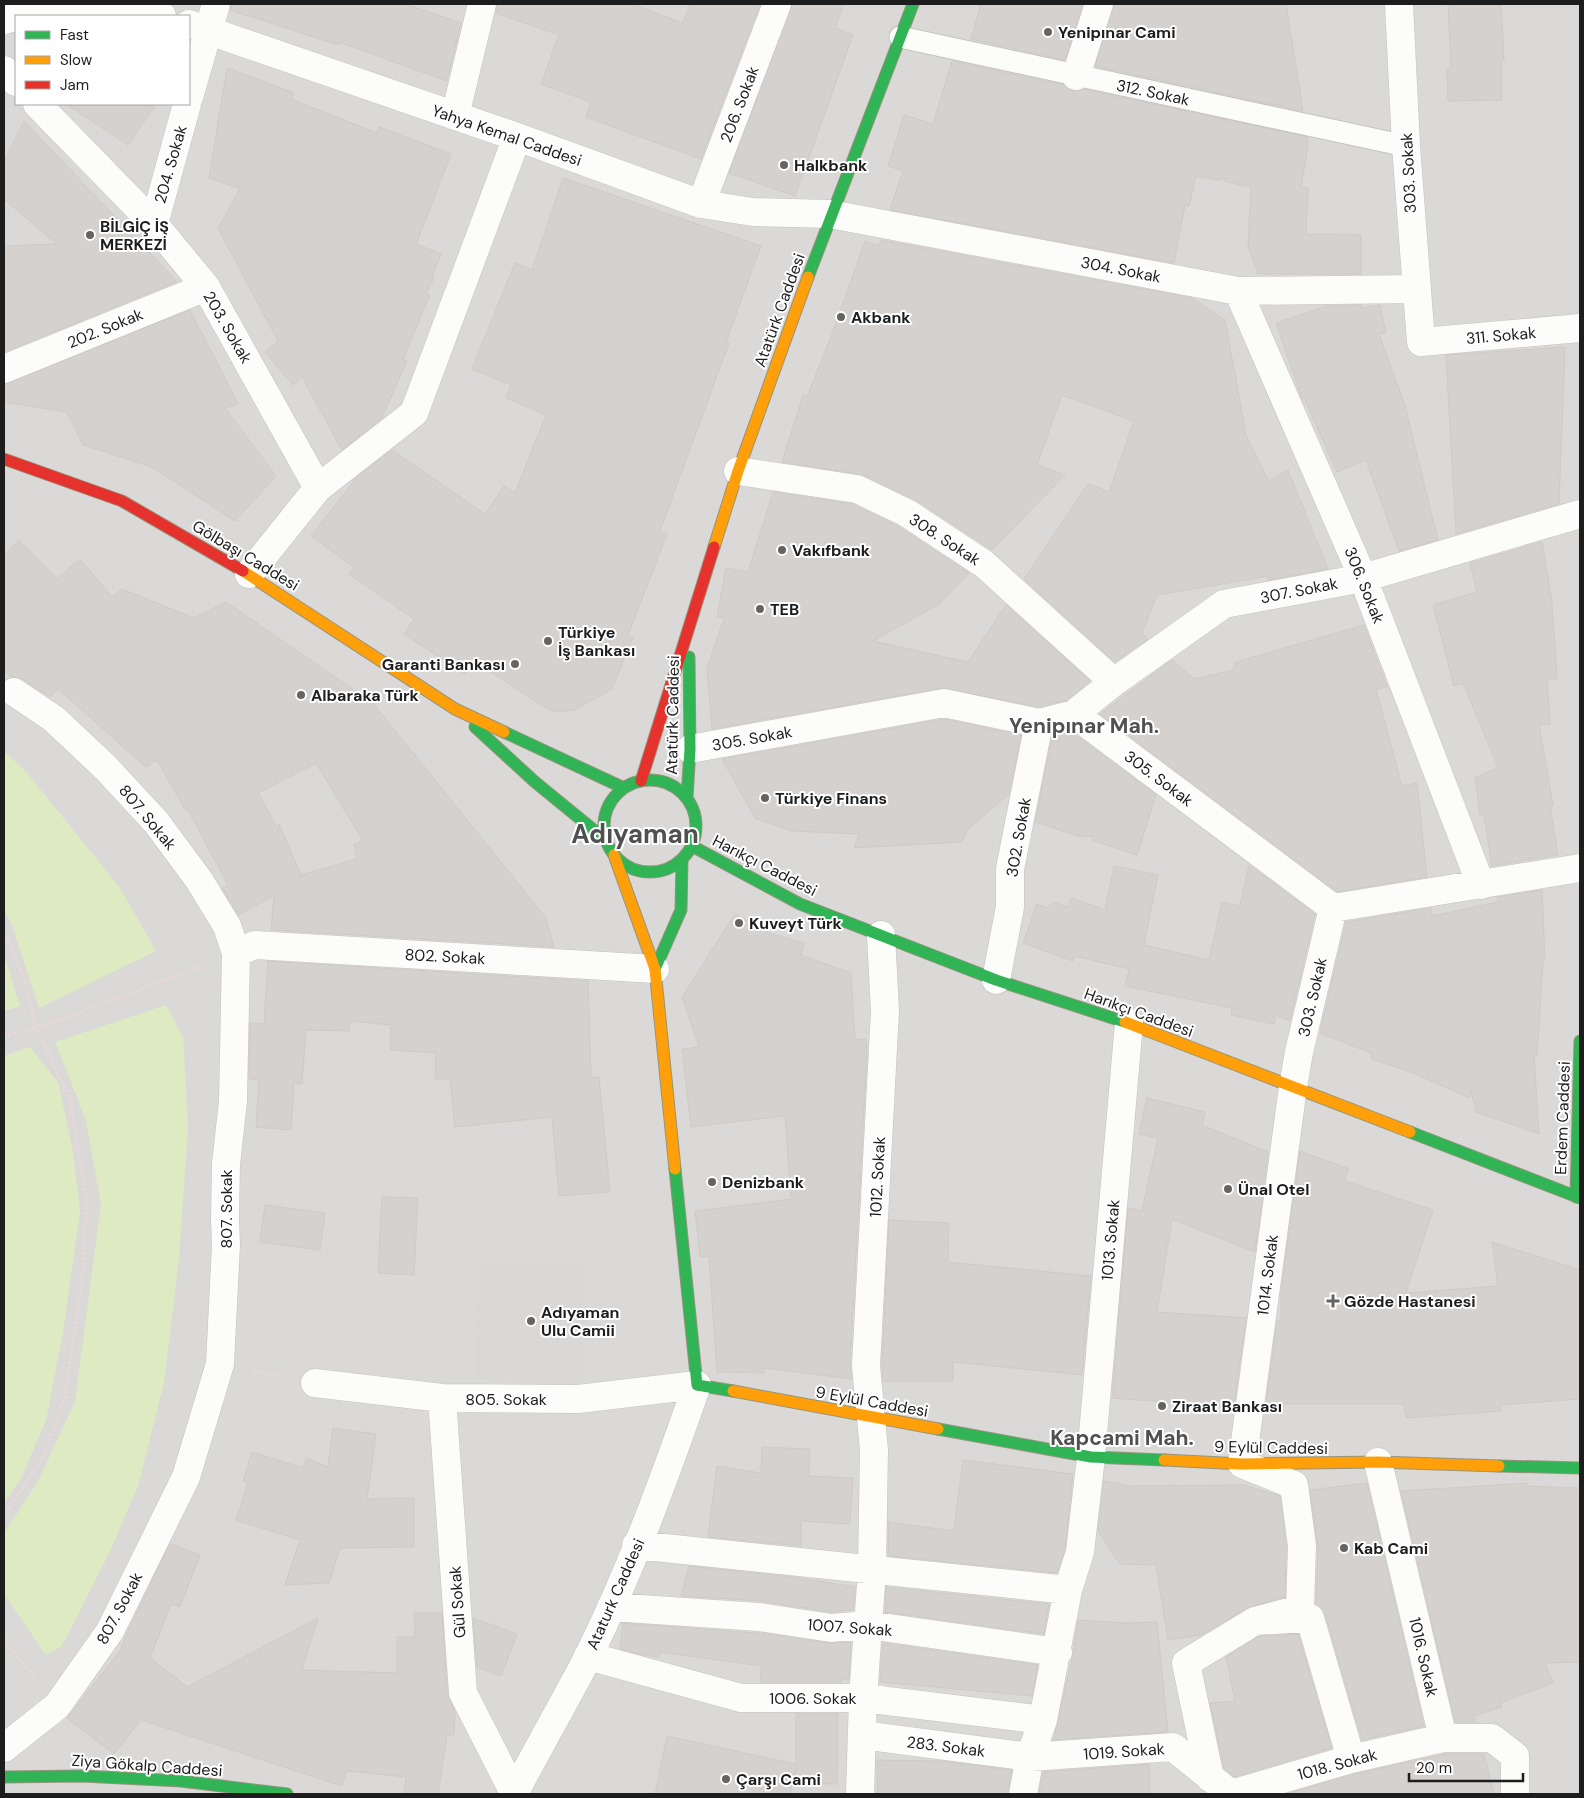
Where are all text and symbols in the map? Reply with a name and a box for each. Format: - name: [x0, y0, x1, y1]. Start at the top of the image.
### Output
- legend: [15, 15, 190, 105]
- place label: Yenipınar Cami: [1058, 22, 1176, 43]
- text: Fast: [60, 25, 89, 45]
- marker: Yenipınar Cami: [1042, 26, 1054, 38]
- text: Slow: [60, 50, 93, 70]
- street label: 206. Sokak: [715, 63, 764, 145]
- street label: 312. Sokak: [1114, 74, 1191, 110]
- text: Jam: [60, 75, 89, 95]
- street label: Yahya Kemal Caddesi: [429, 100, 584, 171]
- street label: 204. Sokak: [149, 122, 192, 206]
- street label: 303. Sokak: [1396, 132, 1421, 214]
- place label: Halkbank: [794, 155, 868, 176]
- marker: Halkbank: [778, 159, 790, 171]
- place label: BİLGİÇ İŞ MERKEZİ: [100, 216, 169, 255]
- marker: BİLGİÇ İŞ MERKEZİ: [84, 229, 96, 241]
- street label: Atatürk Caddesi: [749, 250, 810, 370]
- street label: 304. Sokak: [1079, 251, 1163, 288]
- street label: 203. Sokak: [198, 287, 257, 367]
- street label: 202. Sokak: [64, 304, 146, 353]
- place label: Akbank: [851, 307, 911, 328]
- marker: Akbank: [835, 311, 847, 323]
- street label: 311. Sokak: [1465, 322, 1537, 349]
- street label: 308. Sokak: [905, 509, 984, 570]
- street label: Gölbaşı Caddesi: [188, 515, 303, 596]
- place label: Vakıfbank: [792, 540, 871, 561]
- marker: Vakıfbank: [776, 544, 788, 556]
- street label: 306. Sokak: [1340, 544, 1389, 627]
- street label: 307. Sokak: [1258, 573, 1340, 608]
- place label: TEB: [770, 599, 799, 620]
- marker: TEB: [754, 603, 766, 615]
- place label: Türkiye İş Bankası: [558, 622, 635, 661]
- marker: Türkiye İş Bankası: [542, 635, 554, 647]
- place label: Garanti Bankası: [382, 654, 505, 675]
- street label: Atatürk Caddesi: [661, 655, 684, 775]
- marker: Garanti Bankası: [509, 658, 521, 670]
- place label: Albaraka Türk: [311, 685, 420, 706]
- marker: Albaraka Türk: [295, 689, 307, 701]
- district label: Yenipınar Mah.: [1009, 712, 1159, 740]
- street label: 305. Sokak: [710, 721, 794, 756]
- street label: 305. Sokak: [1120, 746, 1197, 811]
- street label: 807. Sokak: [114, 780, 181, 854]
- place label: Türkiye Finans: [775, 788, 887, 809]
- marker: Türkiye Finans: [759, 792, 771, 804]
- street label: 302. Sokak: [1001, 796, 1036, 879]
- district label: Adıyaman: [571, 817, 699, 851]
- street label: Harıkçı Caddesi: [709, 830, 821, 901]
- place label: Kuveyt Türk: [749, 913, 843, 934]
- marker: Kuveyt Türk: [733, 917, 745, 929]
- street label: 802. Sokak: [404, 944, 486, 969]
- street label: 303. Sokak: [1293, 955, 1332, 1039]
- street label: Harıkçı Caddesi: [1081, 983, 1196, 1042]
- street label: Erdem Caddesi: [1550, 1061, 1575, 1175]
- street label: 1012. Sokak: [865, 1136, 890, 1218]
- street label: 807. Sokak: [216, 1170, 237, 1249]
- place label: Denizbank: [722, 1172, 805, 1193]
- marker: Denizbank: [706, 1176, 718, 1188]
- place label: Ünal Otel: [1238, 1179, 1309, 1200]
- marker: Ünal Otel: [1222, 1183, 1234, 1195]
- street label: 1013. Sokak: [1096, 1199, 1125, 1281]
- street label: 1014. Sokak: [1252, 1233, 1283, 1317]
- place label: Gözde Hastanesi: [1344, 1291, 1476, 1312]
- marker: Gözde Hastanesi: [1326, 1294, 1340, 1308]
- place label: Adıyaman Ulu Camii: [541, 1302, 619, 1341]
- marker: Adıyaman Ulu Camii: [525, 1315, 537, 1327]
- street label: 9 Eylül Caddesi: [814, 1381, 930, 1422]
- street label: 805. Sokak: [465, 1389, 547, 1410]
- place label: Ziraat Bankası: [1172, 1396, 1282, 1417]
- marker: Ziraat Bankası: [1156, 1400, 1168, 1412]
- district label: Kapcami Mah.: [1050, 1424, 1194, 1452]
- street label: 9 Eylül Caddesi: [1214, 1436, 1328, 1459]
- street label: Ataturk Caddesi: [582, 1535, 649, 1653]
- place label: Kab Cami: [1354, 1538, 1428, 1559]
- marker: Kab Cami: [1338, 1542, 1350, 1554]
- street label: Gül Sokak: [444, 1565, 471, 1639]
- street label: 807. Sokak: [92, 1568, 147, 1648]
- street label: 1007. Sokak: [807, 1614, 893, 1641]
- street label: 1016. Sokak: [1404, 1615, 1443, 1699]
- street label: 1006. Sokak: [769, 1688, 857, 1709]
- street label: 283. Sokak: [905, 1731, 986, 1762]
- street label: 1019. Sokak: [1083, 1738, 1165, 1765]
- street label: 1018. Sokak: [1295, 1744, 1379, 1785]
- street label: Ziya Gökalp Caddesi: [71, 1750, 223, 1781]
- scale bar: [1409, 1750, 1523, 1782]
- text: 20 m: [1416, 1758, 1452, 1778]
- place label: Çarşı Cami: [736, 1769, 821, 1790]
- marker: Çarşı Cami: [720, 1773, 732, 1785]

